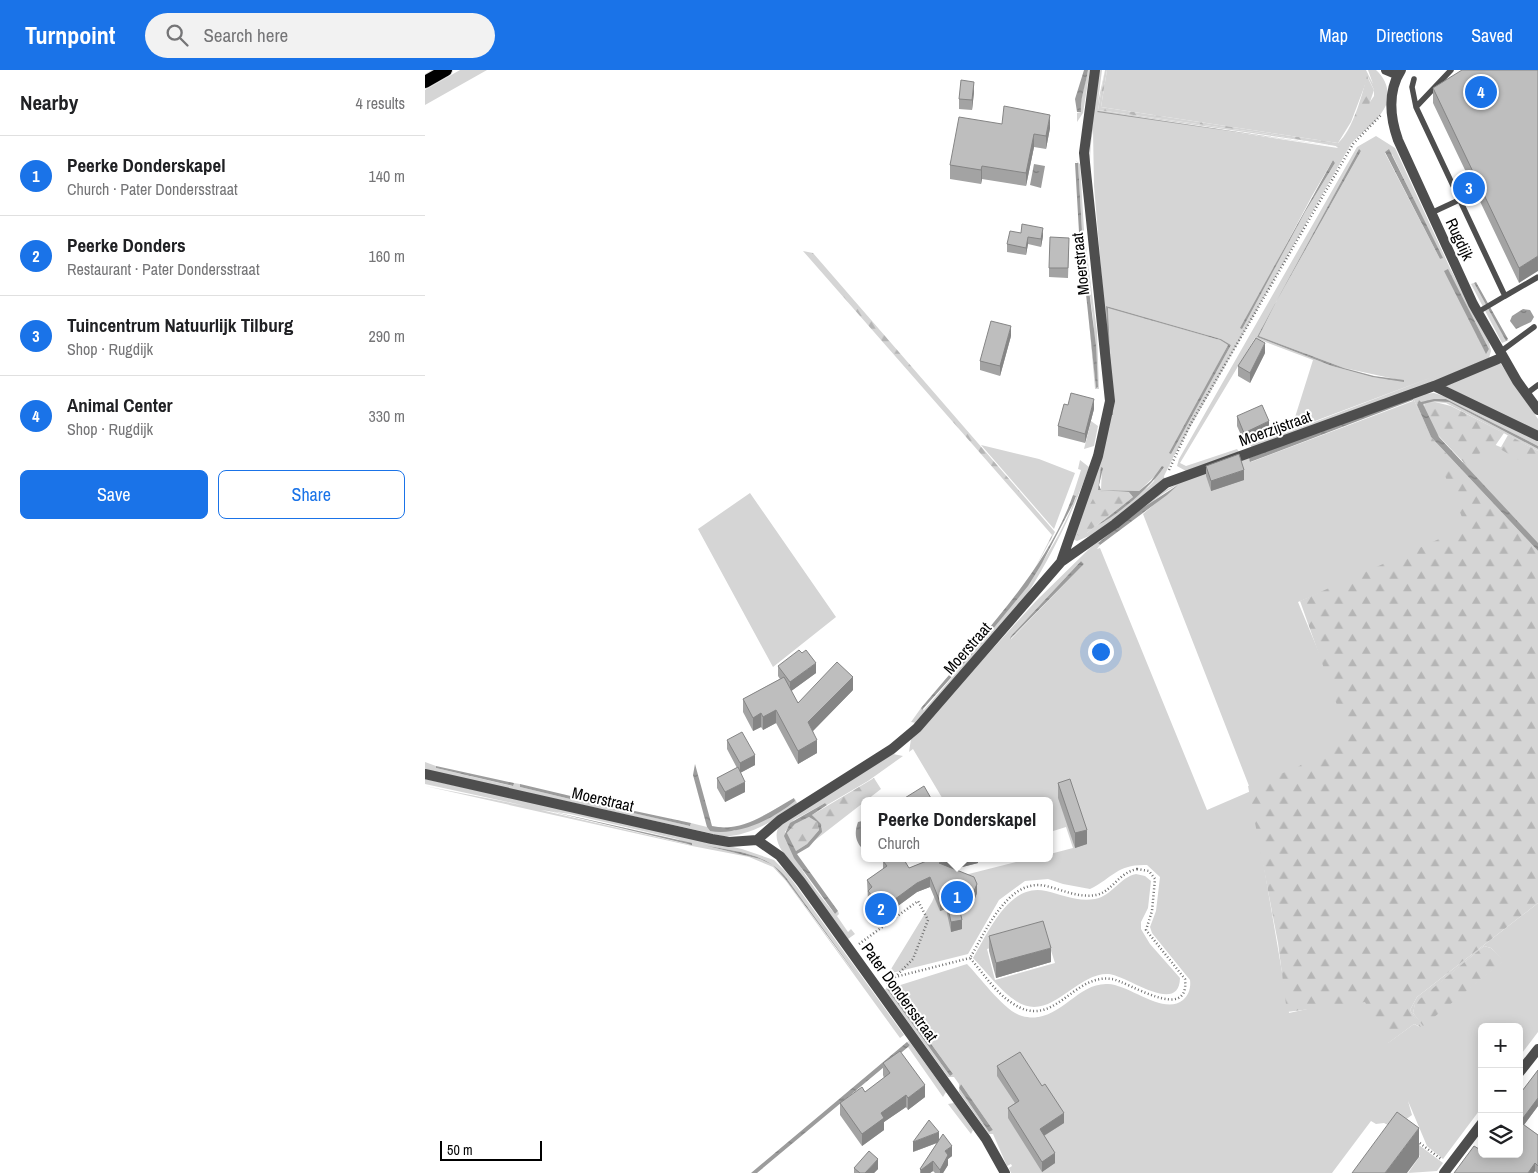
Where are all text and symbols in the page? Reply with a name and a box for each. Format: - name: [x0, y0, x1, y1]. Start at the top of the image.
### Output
- search box: [145, 13, 495, 58]
- text: Turnpoint: [25, 19, 115, 51]
- icon: search: [163, 21, 191, 49]
- text: Search here: [203, 22, 288, 48]
- text: Map: [1319, 23, 1348, 48]
- text: Directions: [1376, 23, 1443, 48]
- text: Saved: [1471, 23, 1513, 48]
- pin: 4: [1465, 73, 1497, 111]
- text: Nearby: [20, 88, 78, 117]
- text: 4 results: [355, 92, 405, 114]
- text: Peerke Donderskapel: [67, 152, 225, 178]
- text: 1: [32, 165, 40, 187]
- text: 140 m: [369, 165, 405, 187]
- pin: 3: [1453, 169, 1485, 207]
- text: Church · Pater Dondersstraat: [67, 178, 238, 200]
- street label: Rugdijk: [1441, 214, 1480, 264]
- street label: Moerstraat: [1066, 231, 1094, 296]
- text: Peerke Donders: [67, 232, 186, 258]
- text: 2: [32, 245, 40, 267]
- text: 160 m: [369, 245, 405, 267]
- text: Restaurant · Pater Dondersstraat: [67, 258, 260, 280]
- text: Tuincentrum Natuurlijk Tilburg: [67, 312, 293, 338]
- text: 3: [32, 325, 40, 347]
- text: 290 m: [369, 325, 405, 347]
- text: Shop · Rugdijk: [67, 338, 153, 360]
- text: Animal Center: [67, 392, 173, 418]
- text: 4: [32, 405, 40, 427]
- text: 330 m: [369, 405, 405, 427]
- street label: Moerzijstraat: [1236, 405, 1315, 451]
- text: Shop · Rugdijk: [67, 418, 153, 440]
- button: Save: [20, 470, 208, 519]
- button: Share: [218, 470, 405, 519]
- street label: Moerstraat: [938, 617, 996, 679]
- your location: [1088, 639, 1114, 665]
- street label: Moerstraat: [570, 781, 636, 817]
- popup: [861, 797, 1053, 862]
- text: Peerke Donderskapel: [878, 806, 1036, 832]
- text: Church: [878, 832, 920, 854]
- pin: 1: [941, 878, 973, 916]
- pin: 2: [865, 890, 897, 928]
- street label: Pater Dondersstraat: [857, 938, 944, 1046]
- map controls: [1478, 1023, 1523, 1158]
- button: +: [1478, 1023, 1523, 1068]
- button: −: [1478, 1068, 1523, 1113]
- button: layers: [1478, 1113, 1523, 1158]
- scale bar: [440, 1138, 543, 1161]
- text: 50 m: [447, 1141, 473, 1159]

